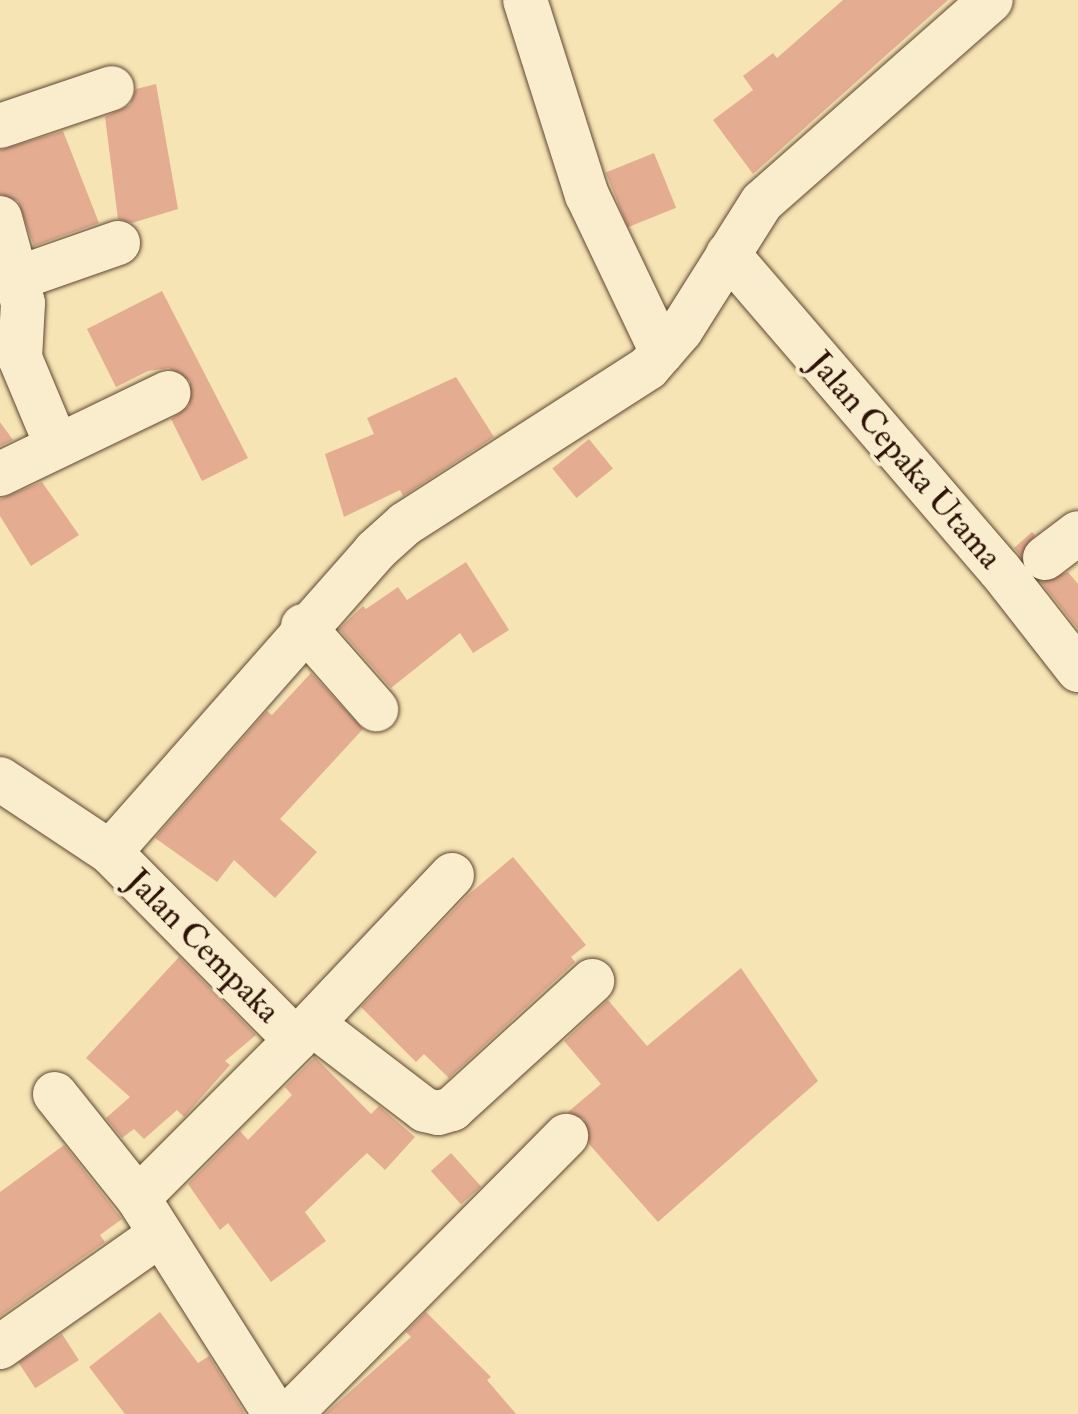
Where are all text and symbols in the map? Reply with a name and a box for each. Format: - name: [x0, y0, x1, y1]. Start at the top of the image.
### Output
- street label: Jalan Cepaka Utama: [799, 343, 1011, 577]
- street label: Jalan Cempaka: [118, 861, 288, 1031]

